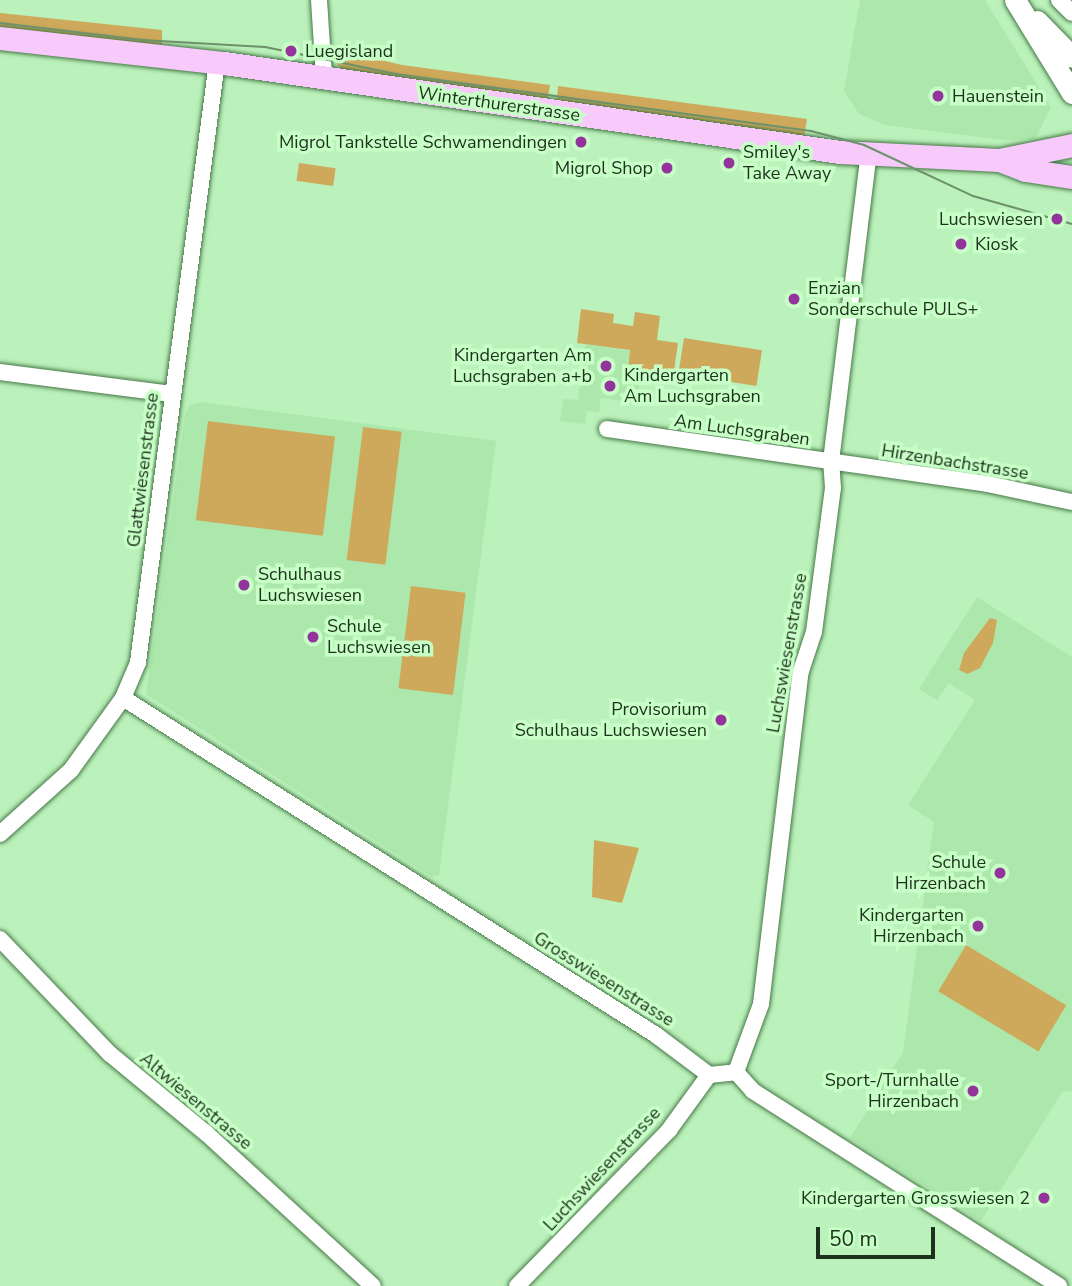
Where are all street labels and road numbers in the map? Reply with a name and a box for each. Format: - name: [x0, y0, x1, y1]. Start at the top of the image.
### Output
- street label: Winterthurerstrasse: [417, 82, 581, 126]
- street label: Glattwiesenstrasse: [123, 392, 163, 548]
- street label: Am Luchsgraben: [673, 410, 811, 450]
- street label: Hirzenbachstrasse: [880, 440, 1030, 484]
- street label: Luchswiesenstrasse: [762, 571, 812, 735]
- street label: Grosswiesenstrasse: [530, 927, 678, 1031]
- street label: Altwiesenstrasse: [136, 1048, 256, 1154]
- street label: Luchswiesenstrasse: [539, 1102, 665, 1236]

